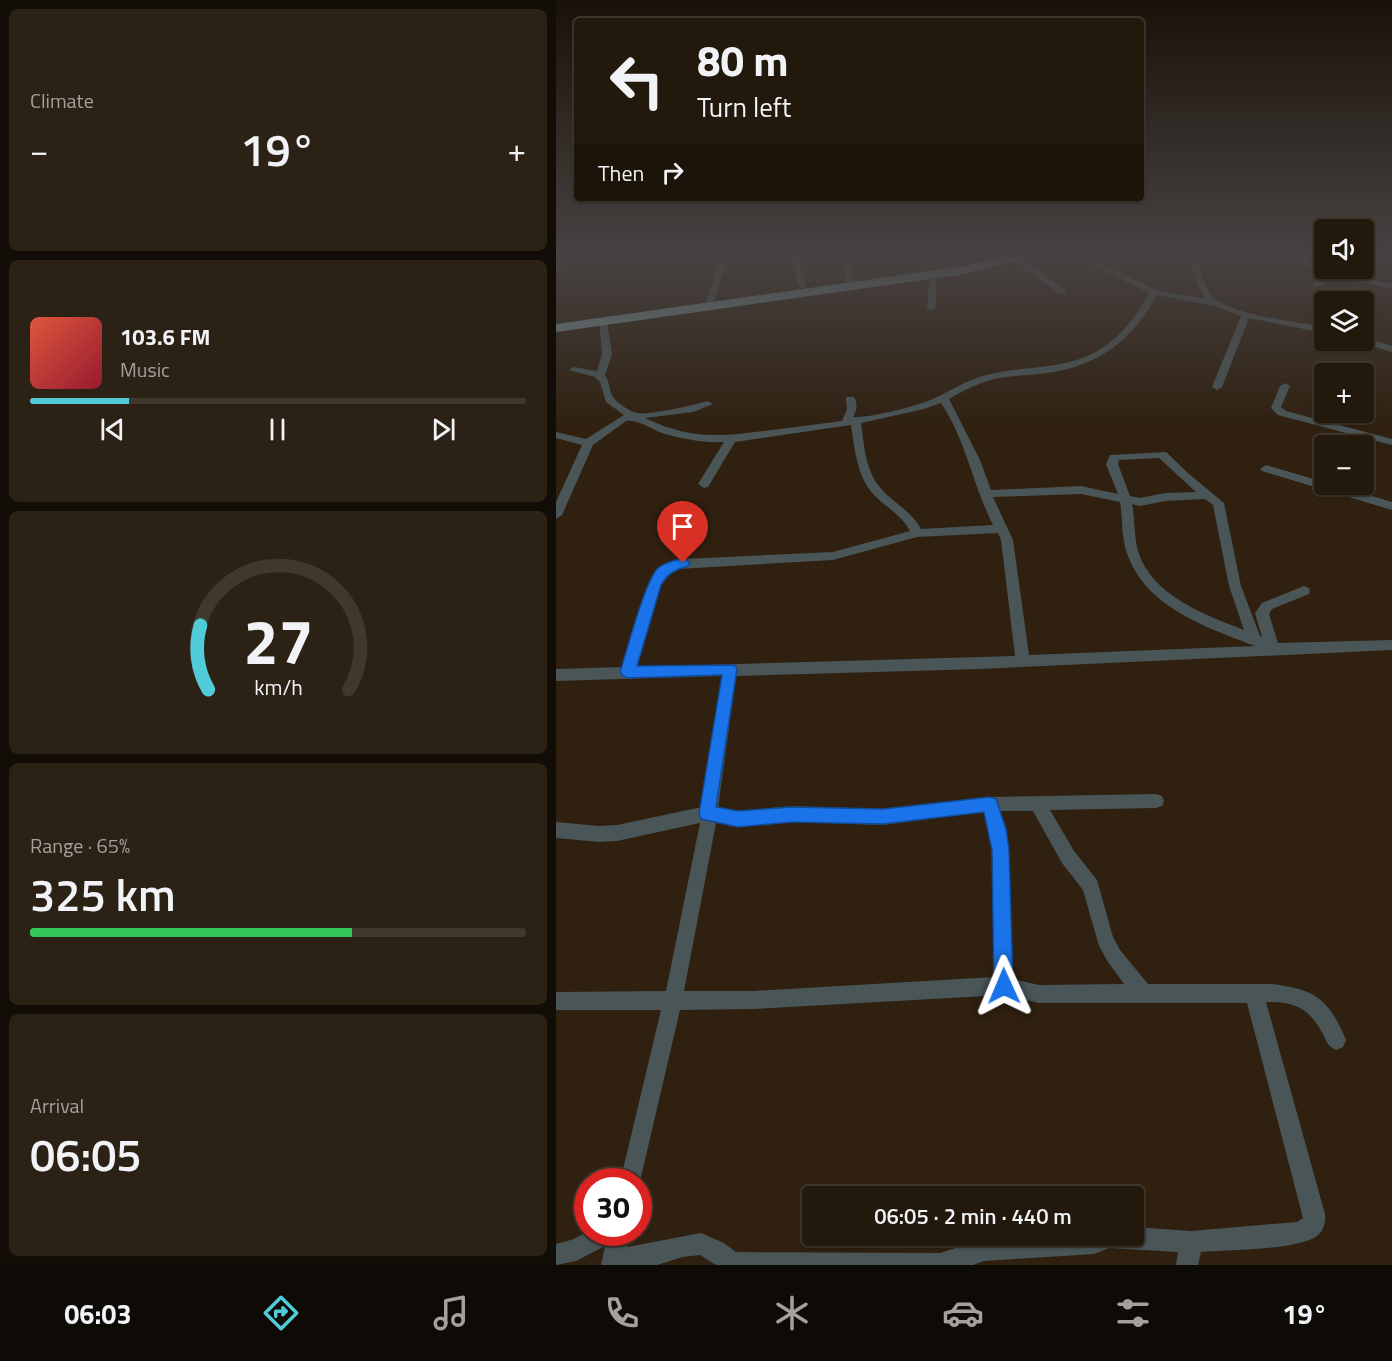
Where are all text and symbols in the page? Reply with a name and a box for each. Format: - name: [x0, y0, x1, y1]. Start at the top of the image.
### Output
- text: 80 m: [697, 28, 789, 92]
- icon: left: [598, 42, 676, 120]
- text: Climate: [30, 85, 94, 116]
- text: Turn left: [697, 86, 791, 127]
- text: 19°: [240, 115, 316, 183]
- text: −: [30, 125, 48, 175]
- text: +: [508, 125, 526, 175]
- text: Then: [598, 156, 644, 190]
- icon: right: [656, 156, 689, 189]
- map controls: [1314, 219, 1374, 495]
- button: sound: [1314, 219, 1374, 279]
- button: layers: [1314, 291, 1374, 351]
- text: 103.6 FM: [120, 320, 210, 354]
- text: Music: [120, 354, 170, 385]
- button: +: [1314, 363, 1374, 423]
- icon: previous: [96, 413, 129, 446]
- icon: pause: [261, 413, 294, 446]
- icon: next: [427, 413, 460, 446]
- button: −: [1314, 435, 1374, 495]
- pin: [657, 501, 708, 563]
- icon: arrive: [666, 510, 699, 543]
- text: 27: [243, 593, 313, 688]
- text: km/h: [254, 671, 302, 703]
- text: Range · 65%: [30, 830, 130, 861]
- text: 325 km: [30, 860, 176, 928]
- position arrow: [972, 954, 1036, 1018]
- text: Arrival: [30, 1090, 84, 1121]
- text: 06:05: [30, 1120, 142, 1188]
- speed limit sign: 30: [574, 1168, 652, 1246]
- text: 06:05 · 2 min · 440 m: [874, 1199, 1072, 1233]
- icon: directions: [260, 1292, 302, 1334]
- icon: music: [430, 1292, 472, 1334]
- icon: phone: [601, 1292, 643, 1334]
- icon: climate: [771, 1292, 813, 1334]
- icon: car: [942, 1292, 984, 1334]
- icon: filters: [1112, 1292, 1154, 1334]
- text: 06:03: [64, 1293, 132, 1334]
- text: 19°: [1282, 1293, 1328, 1334]

